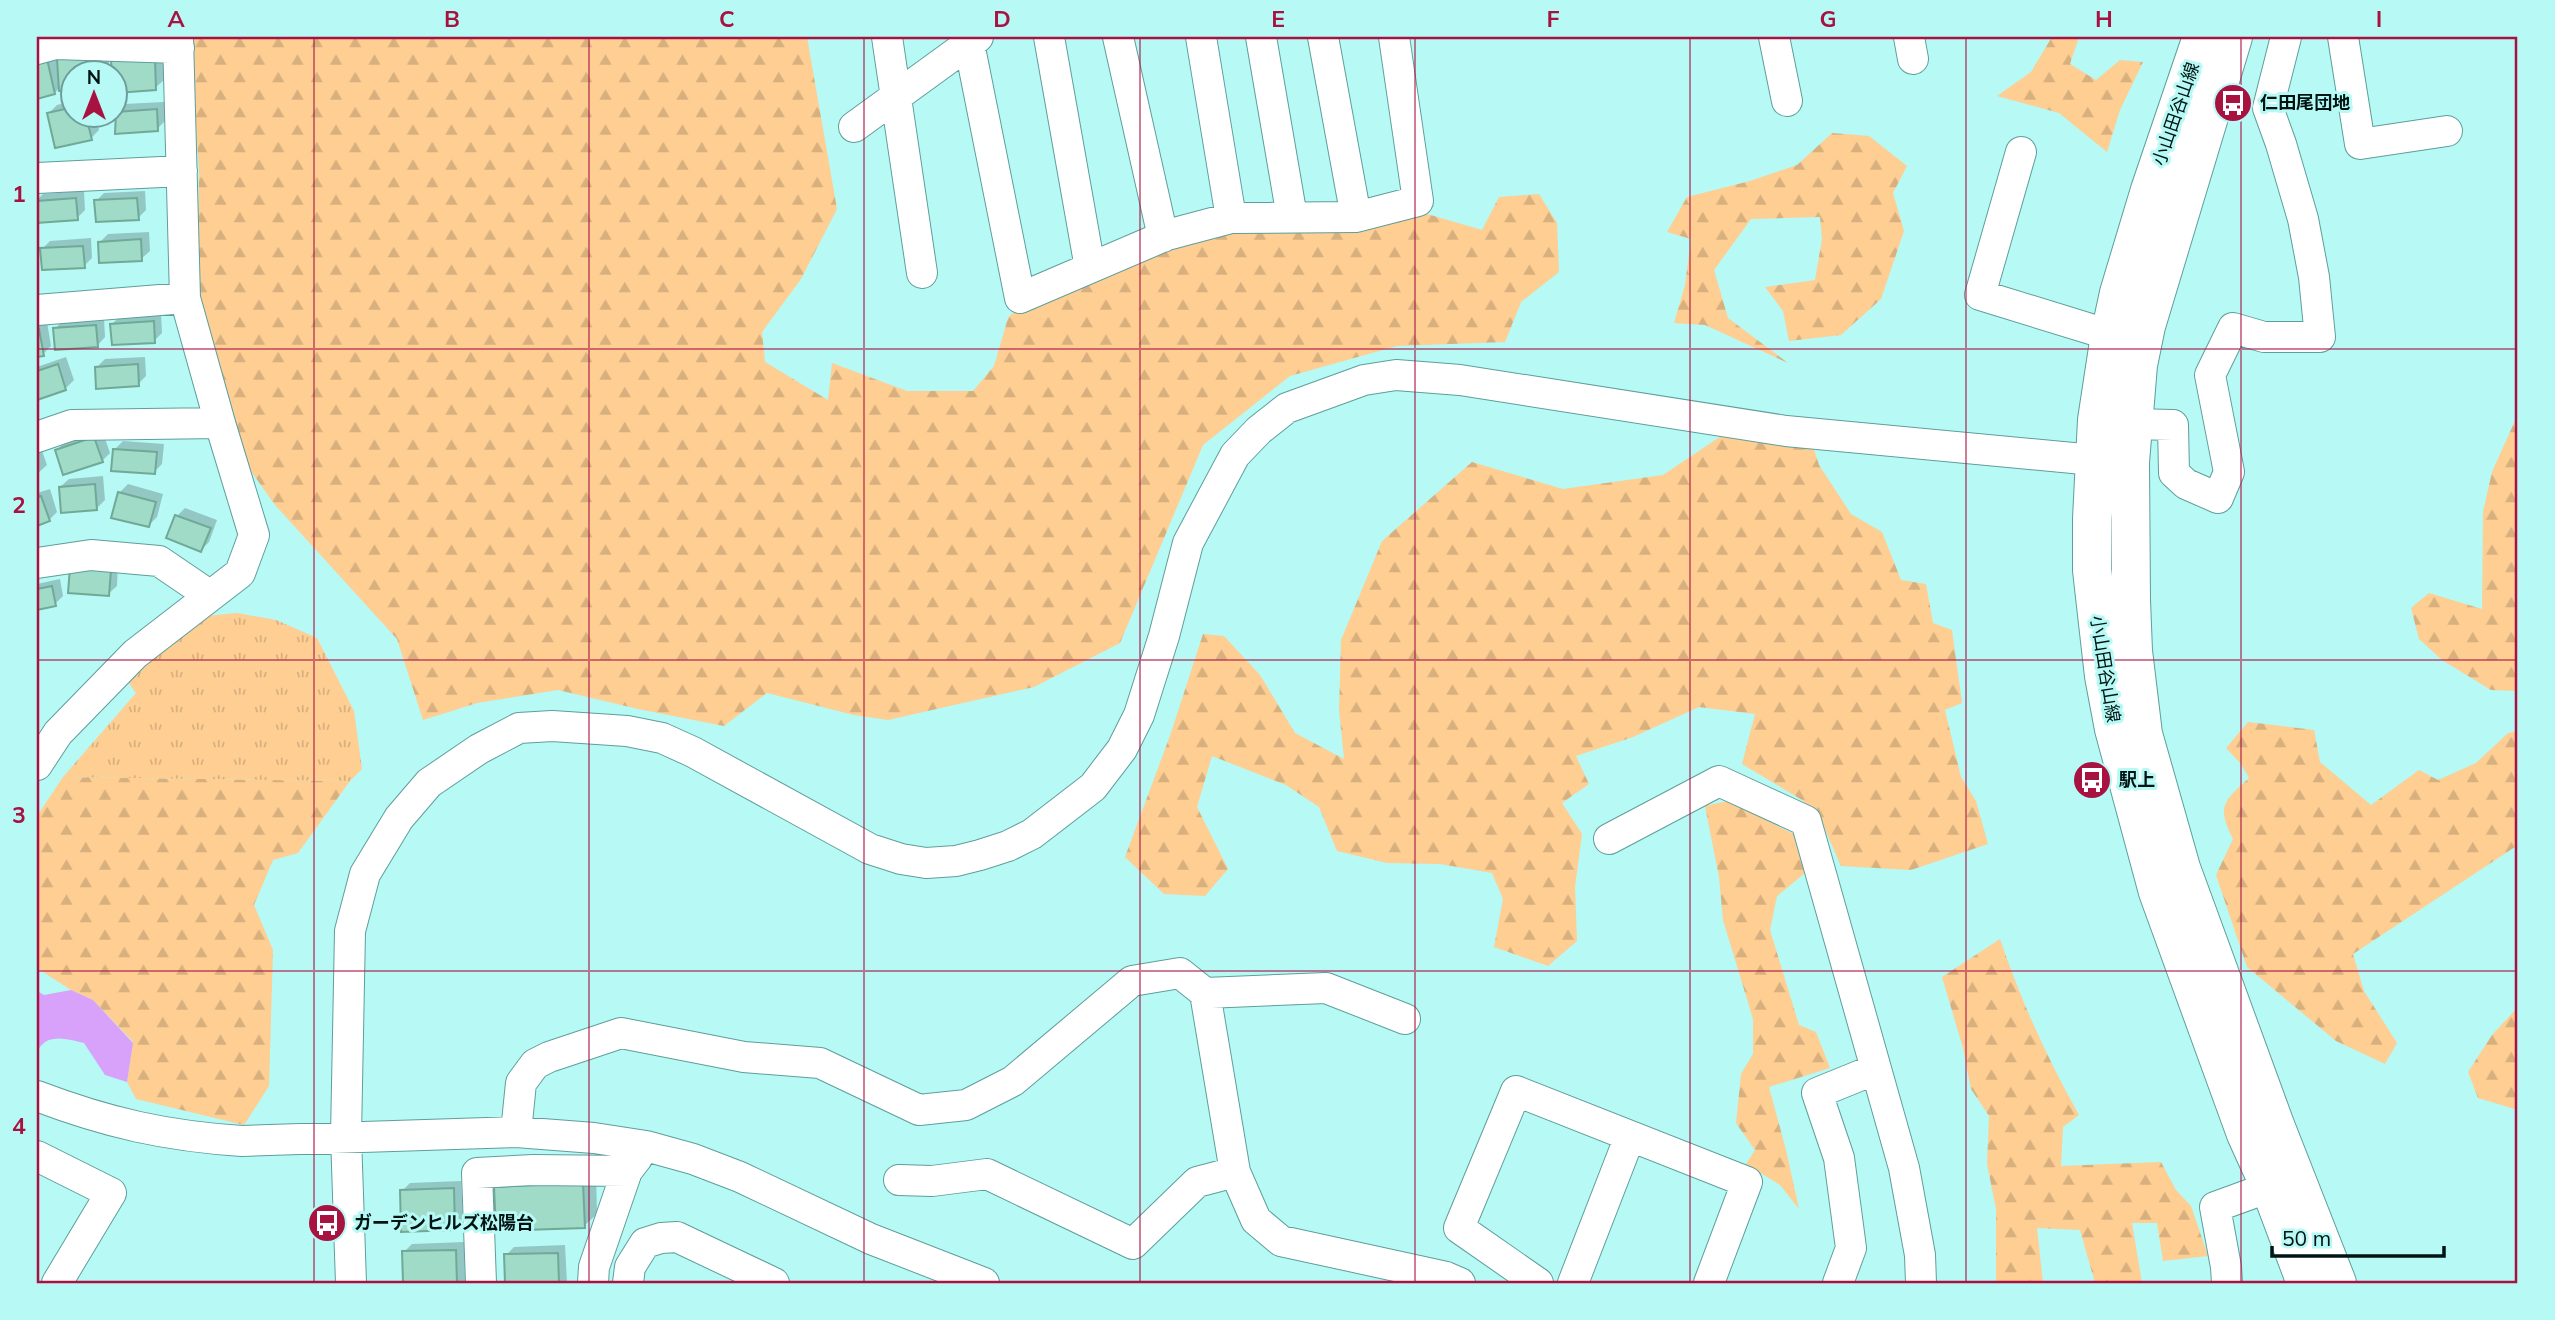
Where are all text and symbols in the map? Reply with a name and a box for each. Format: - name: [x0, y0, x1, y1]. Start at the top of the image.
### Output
- text: A: [167, 4, 185, 33]
- text: B: [444, 4, 460, 33]
- text: C: [719, 4, 735, 33]
- text: D: [993, 4, 1011, 33]
- text: E: [1271, 4, 1285, 33]
- text: F: [1546, 4, 1560, 33]
- text: G: [1819, 4, 1837, 33]
- text: H: [2095, 4, 2113, 33]
- text: I: [2376, 4, 2382, 33]
- street label: 小山田谷山線: [2147, 59, 2204, 169]
- north arrow: [60, 60, 130, 130]
- text: N: [87, 65, 101, 89]
- bus stop icon: 仁田尾団地: [2212, 82, 2254, 124]
- place label: 仁田尾団地: [2260, 91, 2350, 114]
- text: 1: [12, 179, 26, 208]
- text: 2: [12, 490, 26, 519]
- street label: 小山田谷山線: [2086, 614, 2125, 724]
- bus stop icon: 駅上: [2071, 759, 2113, 801]
- place label: 駅上: [2119, 768, 2155, 791]
- text: 3: [12, 800, 26, 829]
- text: 4: [12, 1111, 26, 1140]
- bus stop icon: ガーデンヒルズ松陽台: [306, 1202, 348, 1244]
- place label: ガーデンヒルズ松陽台: [354, 1211, 534, 1234]
- scale bar: [2272, 1215, 2443, 1259]
- text: 50 m: [2282, 1225, 2331, 1251]

